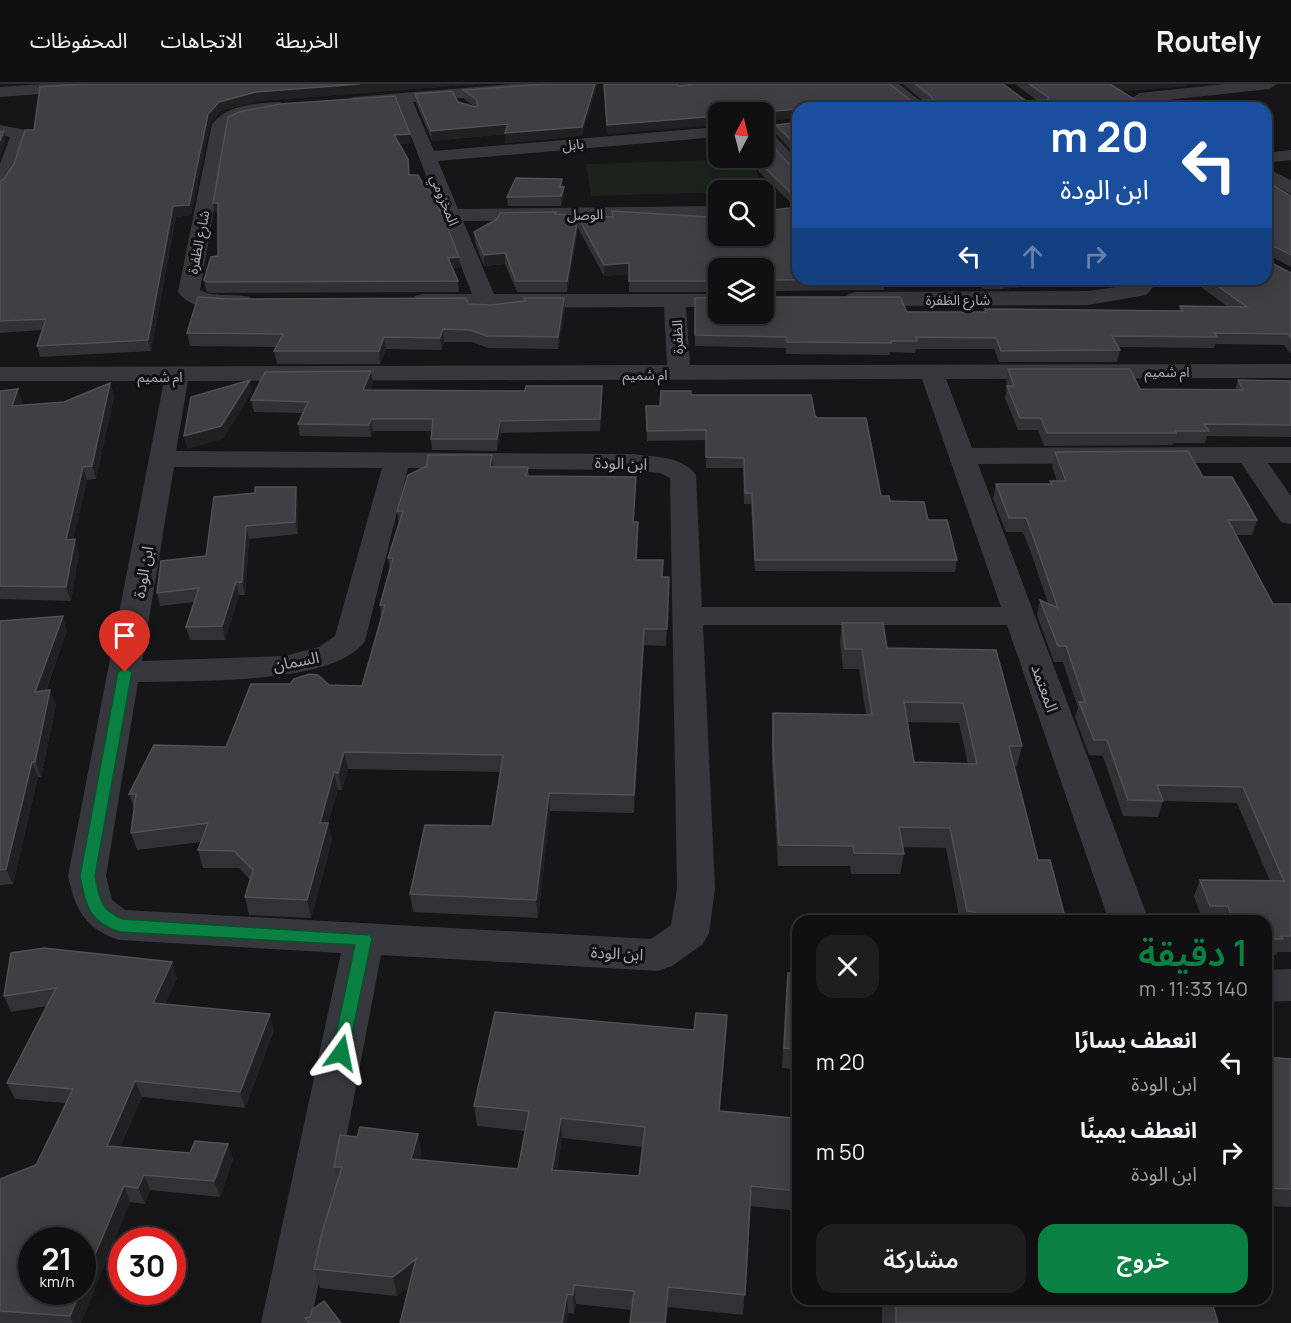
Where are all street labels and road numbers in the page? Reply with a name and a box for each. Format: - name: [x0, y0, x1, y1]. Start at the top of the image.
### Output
- street label: بابل: [561, 134, 585, 154]
- street label: المخزومي: [424, 172, 464, 229]
- street label: الوصل: [567, 204, 603, 224]
- street label: شارع الظفرة: [183, 208, 215, 276]
- street label: شارع الظفرة: [926, 290, 990, 311]
- street label: الظفرة: [667, 319, 687, 355]
- street label: ام شميم: [1144, 362, 1190, 383]
- street label: ام شميم: [622, 365, 668, 386]
- street label: ام شميم: [137, 367, 183, 388]
- street label: ابن الودة: [594, 451, 648, 475]
- street label: ابن الودة: [128, 544, 158, 600]
- street label: السمان: [271, 646, 321, 676]
- street label: المعتمد: [1026, 661, 1064, 715]
- street label: ابن الودة: [590, 941, 644, 965]

